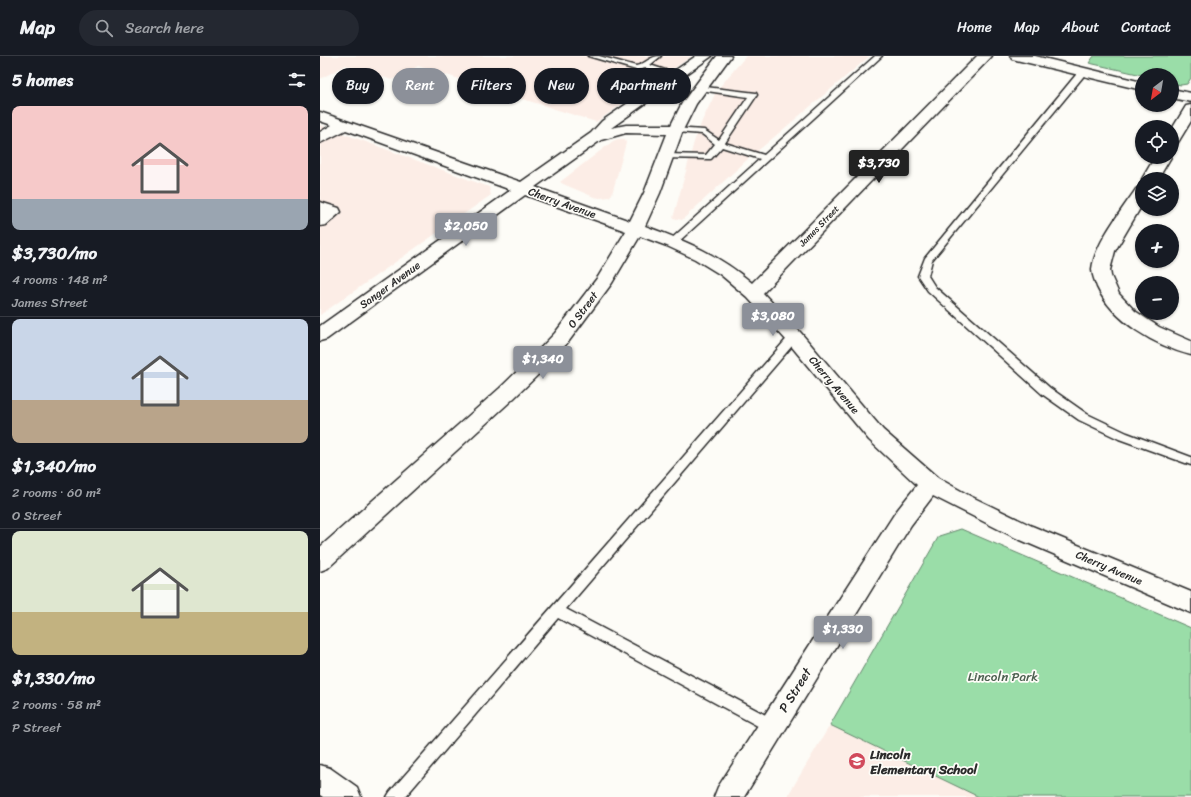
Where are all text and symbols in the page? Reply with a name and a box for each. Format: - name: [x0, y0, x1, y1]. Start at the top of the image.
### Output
- search box: [79, 10, 359, 46]
- text: Map: [20, 11, 55, 44]
- text: Search here: [125, 15, 204, 41]
- text: Home: [957, 15, 992, 40]
- text: Map: [1014, 15, 1040, 40]
- text: About: [1062, 15, 1099, 40]
- text: Contact: [1121, 15, 1171, 40]
- icon: search: [93, 17, 115, 39]
- text: 5 homes: [12, 65, 73, 95]
- chip: Buy: [332, 68, 384, 104]
- chip: Rent: [392, 68, 449, 104]
- chip: Filters: [457, 68, 526, 104]
- chip: New: [534, 68, 589, 104]
- chip: Apartment: [597, 68, 691, 104]
- north arrow: [1135, 68, 1179, 112]
- map controls: [1135, 68, 1179, 320]
- icon: filters: [286, 69, 308, 91]
- button: locate: [1135, 120, 1179, 164]
- icon: home: [124, 132, 196, 204]
- pin: $3,730: [846, 150, 912, 184]
- text: $3,730: [858, 151, 900, 174]
- button: layers: [1135, 172, 1179, 216]
- street label: Cherry Avenue: [525, 182, 599, 224]
- street label: James Street: [794, 201, 843, 251]
- pin: $2,050: [433, 213, 499, 247]
- text: $2,050: [444, 214, 488, 237]
- button: +: [1135, 224, 1179, 268]
- text: $3,730/mo: [12, 238, 97, 268]
- street label: Sanger Avenue: [355, 256, 425, 314]
- text: 4 rooms · 148 m²: [12, 268, 108, 291]
- button: −: [1135, 276, 1179, 320]
- street label: O Street: [563, 287, 604, 332]
- text: James Street: [12, 291, 88, 314]
- pin: $3,080: [740, 303, 806, 337]
- text: $3,080: [751, 304, 795, 327]
- icon: home: [124, 345, 196, 417]
- pin: $1,340: [510, 346, 576, 380]
- text: $1,340: [522, 347, 564, 370]
- street label: Cherry Avenue: [804, 352, 865, 419]
- text: $1,340/mo: [12, 451, 96, 481]
- text: 2 rooms · 60 m²: [12, 481, 101, 504]
- text: O Street: [12, 504, 62, 527]
- street label: Cherry Avenue: [1073, 545, 1146, 591]
- icon: home: [124, 557, 196, 629]
- pin: $1,330: [810, 616, 876, 650]
- text: $1,330: [823, 617, 863, 640]
- street label: P Street: [772, 662, 818, 717]
- text: $1,330/mo: [12, 663, 95, 693]
- park label: Lincoln Park: [968, 665, 1038, 688]
- text: 2 rooms · 58 m²: [12, 693, 101, 716]
- text: P Street: [12, 716, 61, 739]
- place label: Lincoln Elementary School: [870, 743, 979, 781]
- school or university icon: Lincoln Elementary School: [847, 751, 867, 771]

